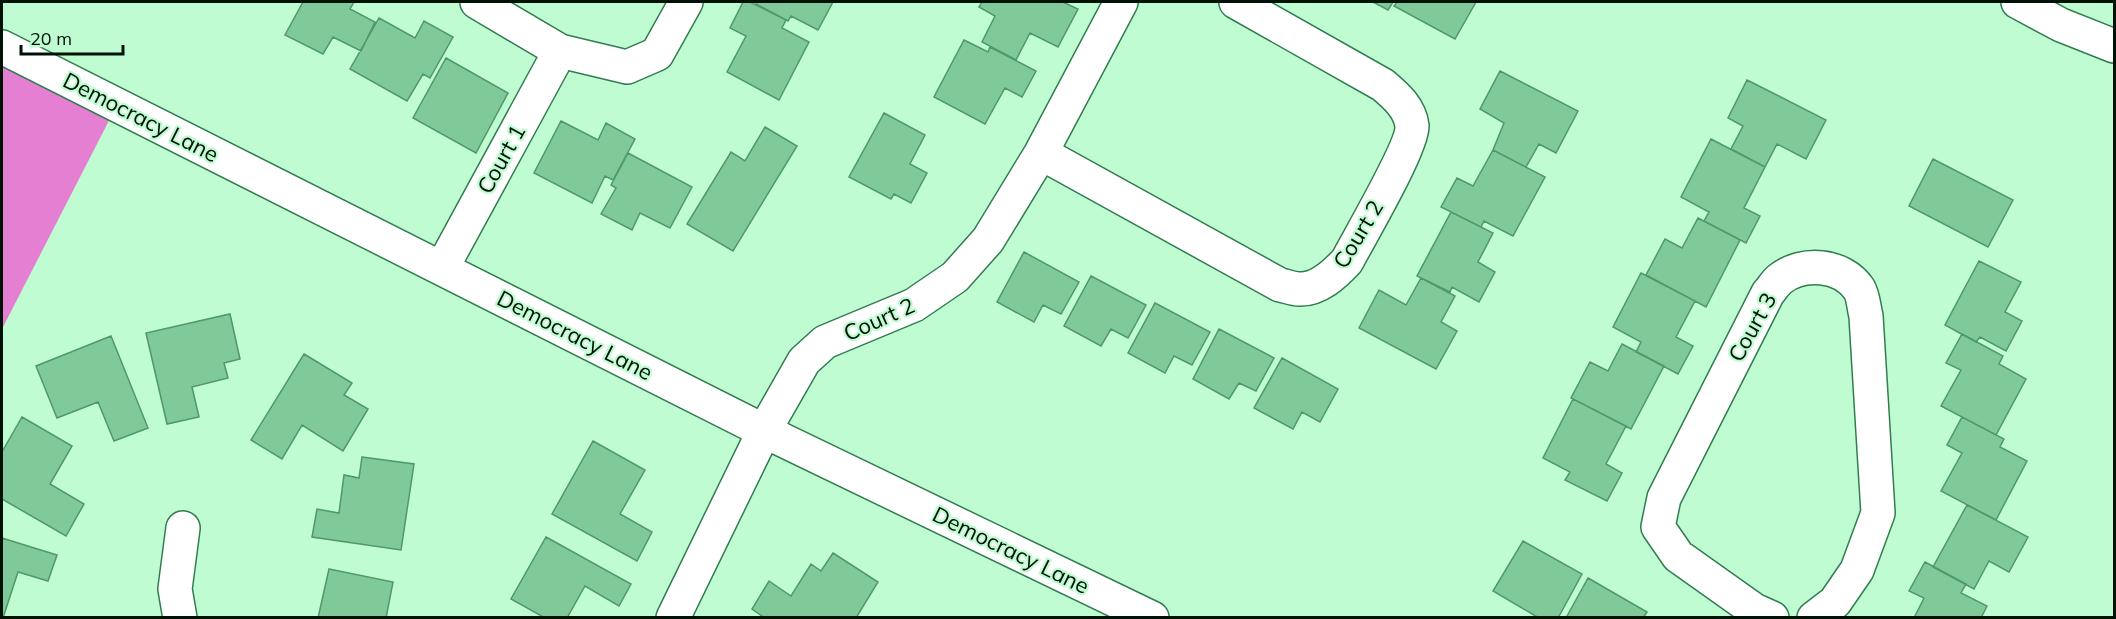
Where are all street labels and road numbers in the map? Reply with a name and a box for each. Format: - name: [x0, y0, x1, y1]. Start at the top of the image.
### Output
- street label: Democracy Lane: [59, 66, 223, 168]
- street label: Court 1: [471, 120, 531, 198]
- street label: Court 2: [1327, 195, 1389, 273]
- street label: Democracy Lane: [493, 284, 657, 386]
- street label: Court 3: [1722, 288, 1782, 366]
- street label: Court 2: [839, 291, 919, 347]
- street label: Democracy Lane: [928, 500, 1094, 600]

